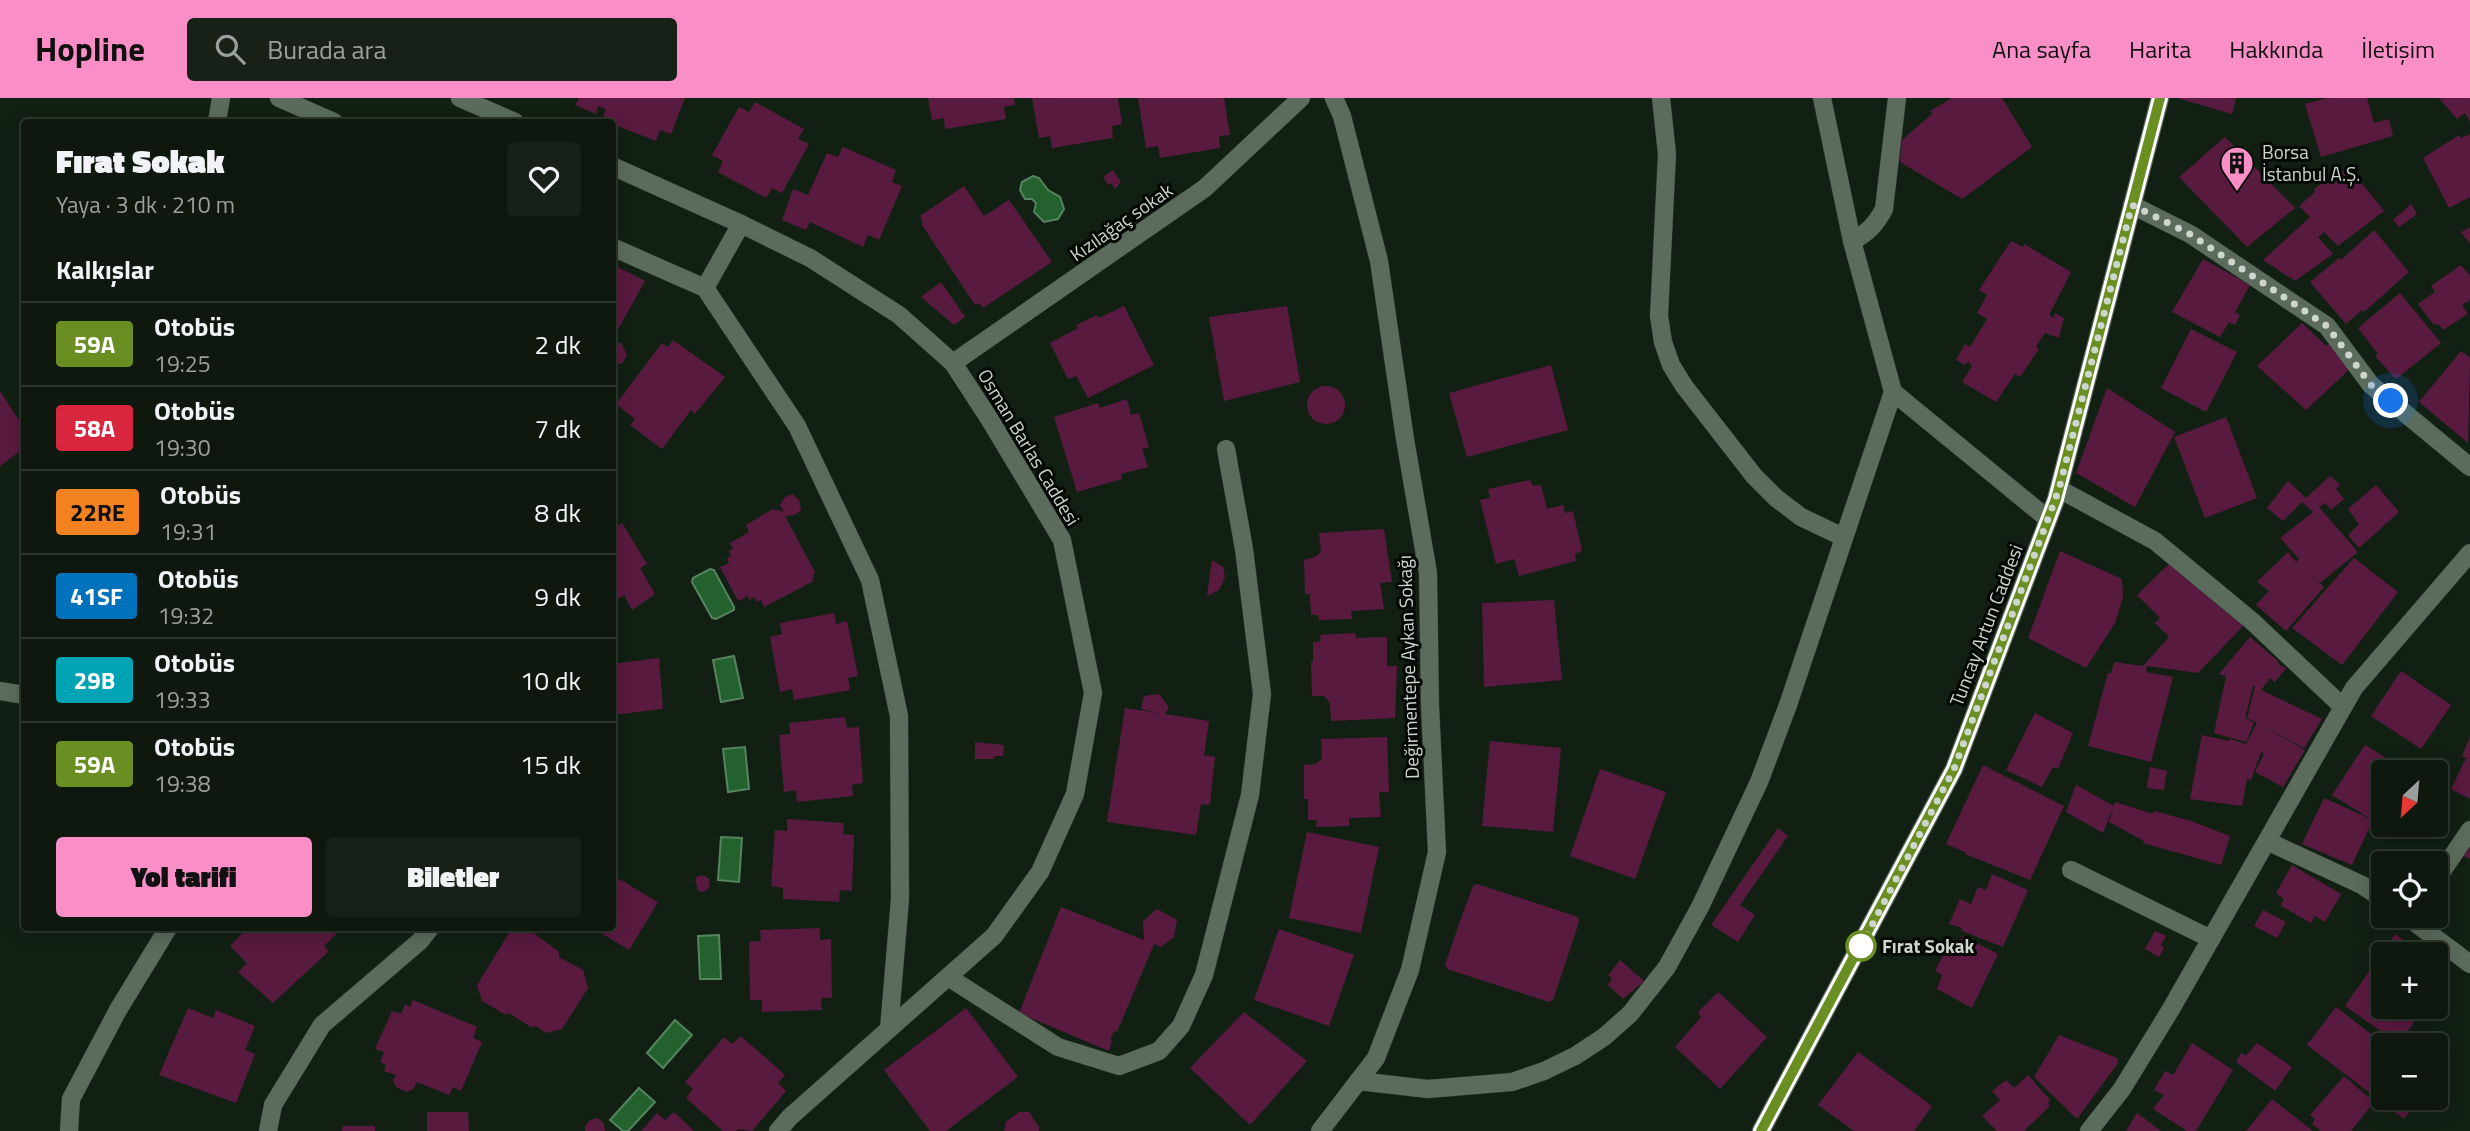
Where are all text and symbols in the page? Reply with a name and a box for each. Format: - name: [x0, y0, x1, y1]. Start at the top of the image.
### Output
- search box: [187, 18, 677, 81]
- text: Hopline: [35, 24, 145, 74]
- icon: search: [211, 30, 249, 68]
- text: Burada ara: [267, 30, 387, 69]
- text: Ana sayfa: [1992, 31, 2091, 67]
- text: Harita: [2129, 31, 2191, 67]
- text: Hakkında: [2229, 31, 2323, 67]
- text: İletişim: [2361, 31, 2435, 67]
- text: Fırat Sokak: [56, 136, 224, 186]
- place label: Borsa İstanbul A.Ş.: [2262, 137, 2360, 188]
- button: heart: [507, 142, 581, 216]
- building icon: Borsa İstanbul A.Ş.: [2218, 144, 2256, 193]
- street label: Kızılağaç sokak: [1063, 175, 1178, 268]
- text: Yaya · 3 dk · 210 m: [56, 187, 235, 222]
- text: Kalkışlar: [56, 250, 154, 289]
- text: Otobüs: [154, 307, 235, 346]
- text: 2 dk: [535, 325, 581, 364]
- text: 59A: [74, 326, 115, 362]
- text: 19:25: [154, 346, 211, 381]
- street label: Osman Barlas Caddesi: [971, 363, 1088, 531]
- your location: [2373, 383, 2408, 418]
- text: Otobüs: [154, 391, 235, 430]
- text: 7 dk: [535, 409, 581, 448]
- text: 58A: [74, 410, 115, 446]
- text: 19:30: [154, 430, 211, 465]
- text: Otobüs: [160, 475, 241, 514]
- text: 8 dk: [535, 493, 581, 532]
- text: 22RE: [70, 494, 125, 530]
- text: 19:31: [160, 514, 217, 549]
- street label: Tuncay Artun Caddesi: [1941, 540, 2030, 710]
- street label: Değirmentepe Aykan Sokağı: [1389, 555, 1426, 779]
- text: Otobüs: [158, 559, 239, 598]
- text: 9 dk: [535, 577, 581, 616]
- text: 41SF: [70, 578, 123, 614]
- text: 19:32: [158, 598, 214, 633]
- text: Otobüs: [154, 643, 235, 682]
- text: 10 dk: [520, 661, 581, 700]
- text: 29B: [74, 662, 115, 698]
- text: 19:33: [154, 682, 211, 717]
- text: Otobüs: [154, 727, 235, 766]
- text: 15 dk: [520, 745, 581, 784]
- text: 59A: [74, 746, 115, 782]
- north arrow: [2371, 760, 2448, 836]
- map controls: [2371, 760, 2448, 1110]
- text: 19:38: [154, 766, 211, 801]
- button: Yol tarifi: [56, 837, 312, 917]
- button: Biletler: [326, 837, 581, 917]
- button: locate: [2371, 851, 2448, 928]
- marker: Fırat Sokak: [1846, 931, 1876, 961]
- place label: Fırat Sokak: [1882, 931, 1974, 960]
- button: +: [2371, 942, 2448, 1019]
- button: −: [2371, 1033, 2448, 1110]

